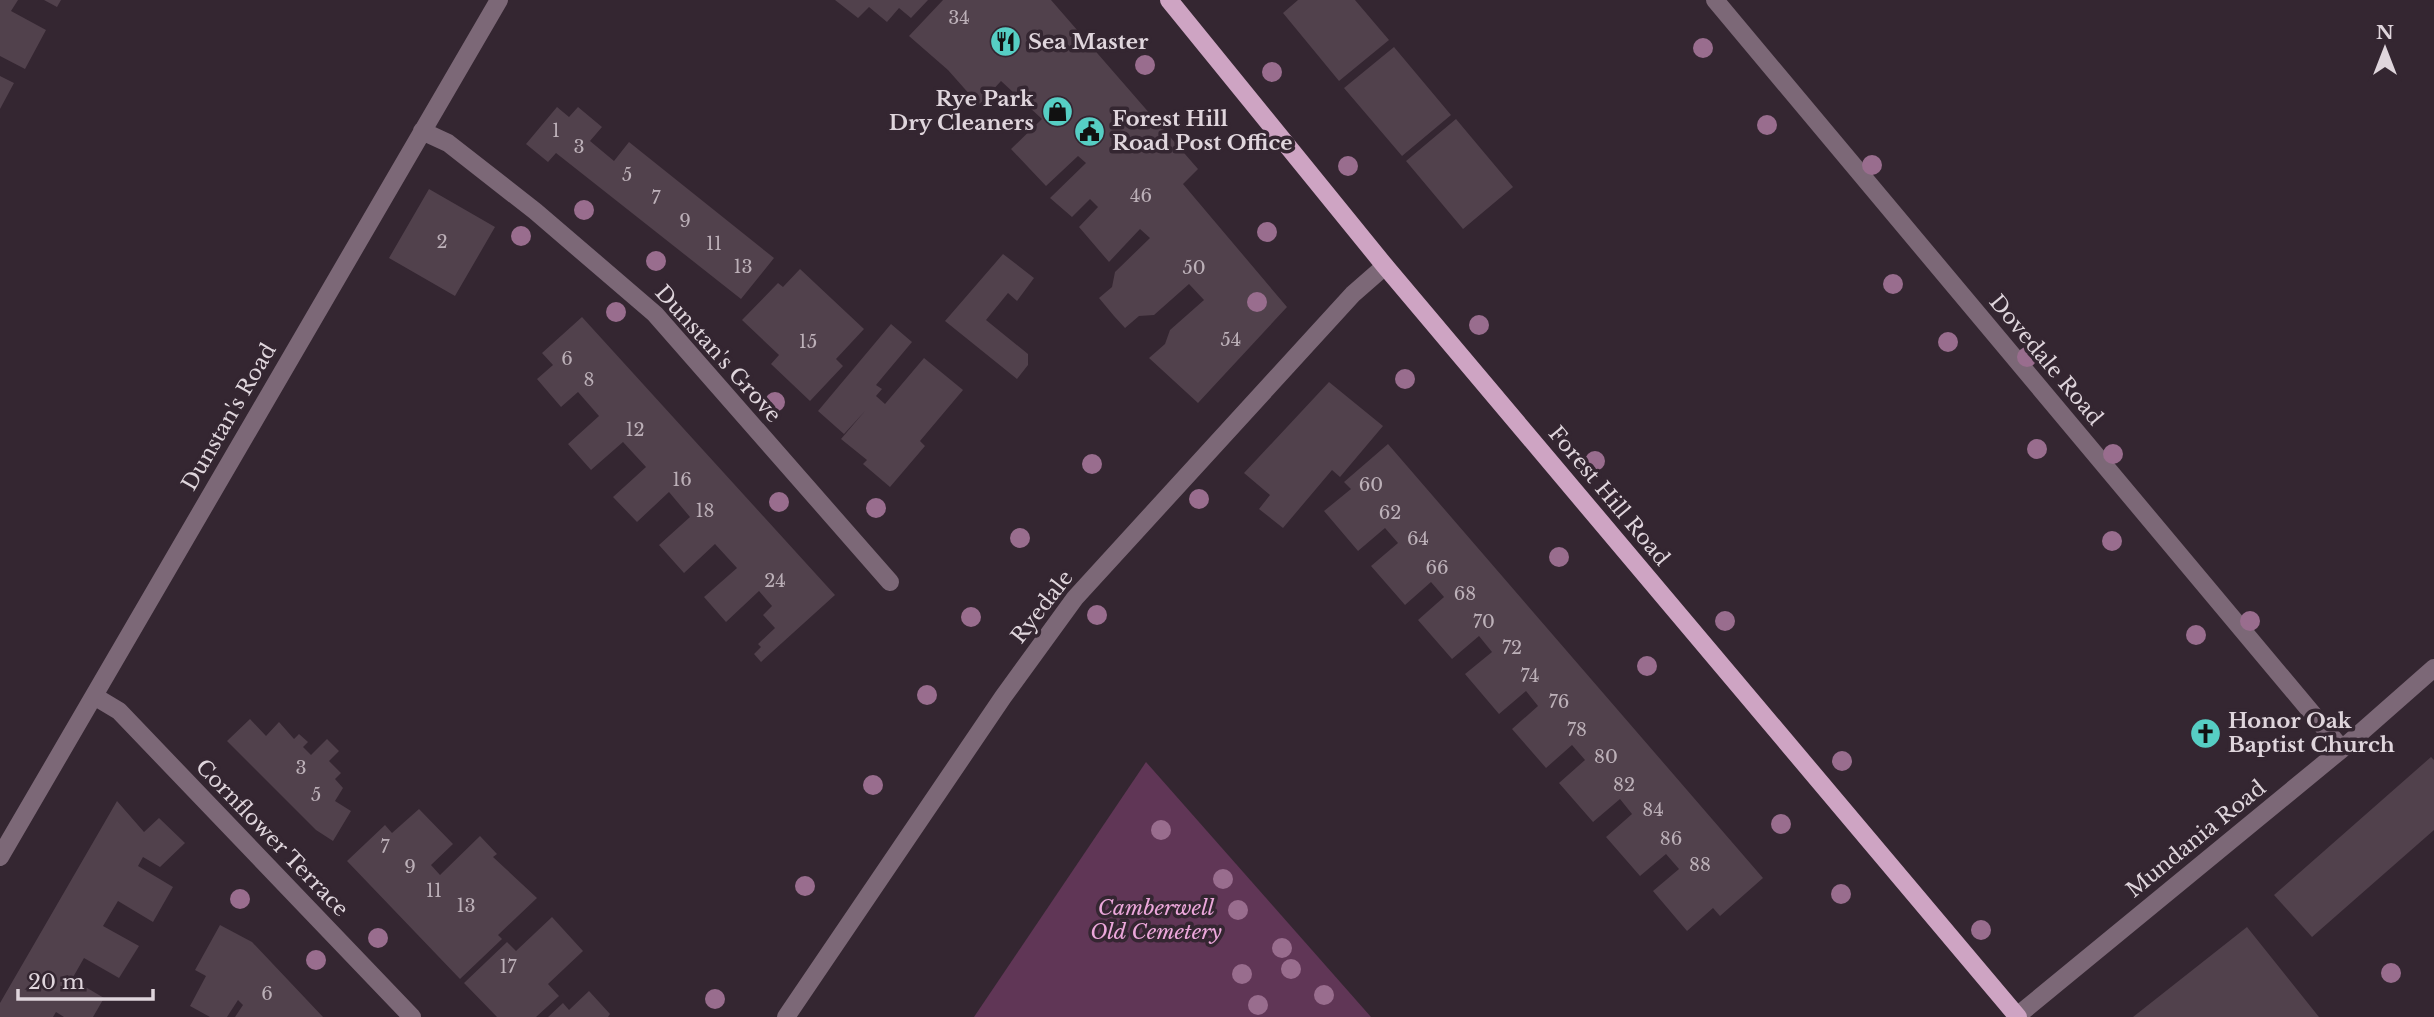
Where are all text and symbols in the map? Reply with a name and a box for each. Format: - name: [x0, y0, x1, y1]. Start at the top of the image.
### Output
- house number: 34: [948, 7, 970, 29]
- north arrow: [2350, 14, 2420, 84]
- text: N: [2376, 21, 2394, 44]
- restaurant icon: Sea Master: [988, 25, 1022, 59]
- place label: Sea Master: [1028, 29, 1149, 55]
- place label: Rye Park Dry Cleaners: [889, 86, 1035, 136]
- shop icon: Rye Park Dry Cleaners: [1040, 94, 1074, 128]
- place label: Forest Hill Road Post Office: [1112, 106, 1293, 156]
- public building icon: Forest Hill Road Post Office: [1072, 114, 1106, 148]
- house number: 1: [552, 120, 560, 142]
- house number: 3: [573, 136, 585, 158]
- house number: 5: [622, 164, 632, 186]
- house number: 46: [1130, 185, 1152, 207]
- house number: 7: [651, 187, 661, 209]
- house number: 9: [679, 210, 691, 232]
- house number: 2: [436, 231, 448, 253]
- house number: 11: [706, 233, 722, 255]
- house number: 13: [733, 256, 753, 278]
- house number: 50: [1182, 257, 1206, 279]
- street label: Dunstan's Grove: [650, 280, 786, 428]
- street label: Dovedale Road: [1984, 289, 2108, 431]
- house number: 54: [1221, 329, 1241, 351]
- house number: 15: [799, 331, 817, 353]
- street label: Dunstan's Road: [176, 339, 282, 495]
- house number: 6: [561, 348, 573, 370]
- house number: 8: [584, 369, 594, 391]
- house number: 12: [625, 419, 645, 441]
- street label: Forest Hill Road: [1543, 421, 1675, 571]
- house number: 16: [672, 469, 692, 491]
- house number: 60: [1359, 474, 1383, 496]
- house number: 18: [696, 500, 714, 522]
- house number: 62: [1379, 502, 1401, 524]
- house number: 64: [1407, 528, 1429, 550]
- house number: 66: [1425, 557, 1449, 579]
- street label: Ryedale: [1005, 565, 1079, 649]
- house number: 24: [764, 570, 786, 592]
- house number: 68: [1454, 583, 1476, 605]
- house number: 70: [1473, 611, 1495, 633]
- house number: 72: [1502, 637, 1522, 659]
- house number: 74: [1520, 665, 1540, 687]
- house number: 76: [1549, 691, 1569, 713]
- place label: Honor Oak Baptist Church: [2228, 708, 2395, 758]
- church icon: Honor Oak Baptist Church: [2188, 716, 2222, 750]
- house number: 78: [1567, 719, 1587, 741]
- house number: 80: [1594, 746, 1618, 768]
- street label: Cornflower Terrace: [190, 754, 354, 922]
- house number: 3: [295, 757, 307, 779]
- house number: 82: [1613, 774, 1635, 796]
- street label: Mundania Road: [2121, 775, 2271, 903]
- house number: 5: [311, 784, 321, 806]
- house number: 84: [1642, 799, 1664, 821]
- house number: 86: [1660, 828, 1682, 850]
- house number: 7: [380, 836, 390, 858]
- house number: 88: [1689, 854, 1711, 876]
- house number: 9: [404, 856, 416, 878]
- house number: 11: [426, 880, 442, 902]
- house number: 13: [456, 895, 476, 917]
- park label: Camberwell Old Cemetery: [1090, 895, 1222, 945]
- house number: 17: [499, 956, 517, 978]
- scale bar: [18, 958, 152, 1002]
- text: 20 m: [28, 969, 85, 995]
- house number: 6: [261, 983, 273, 1005]

